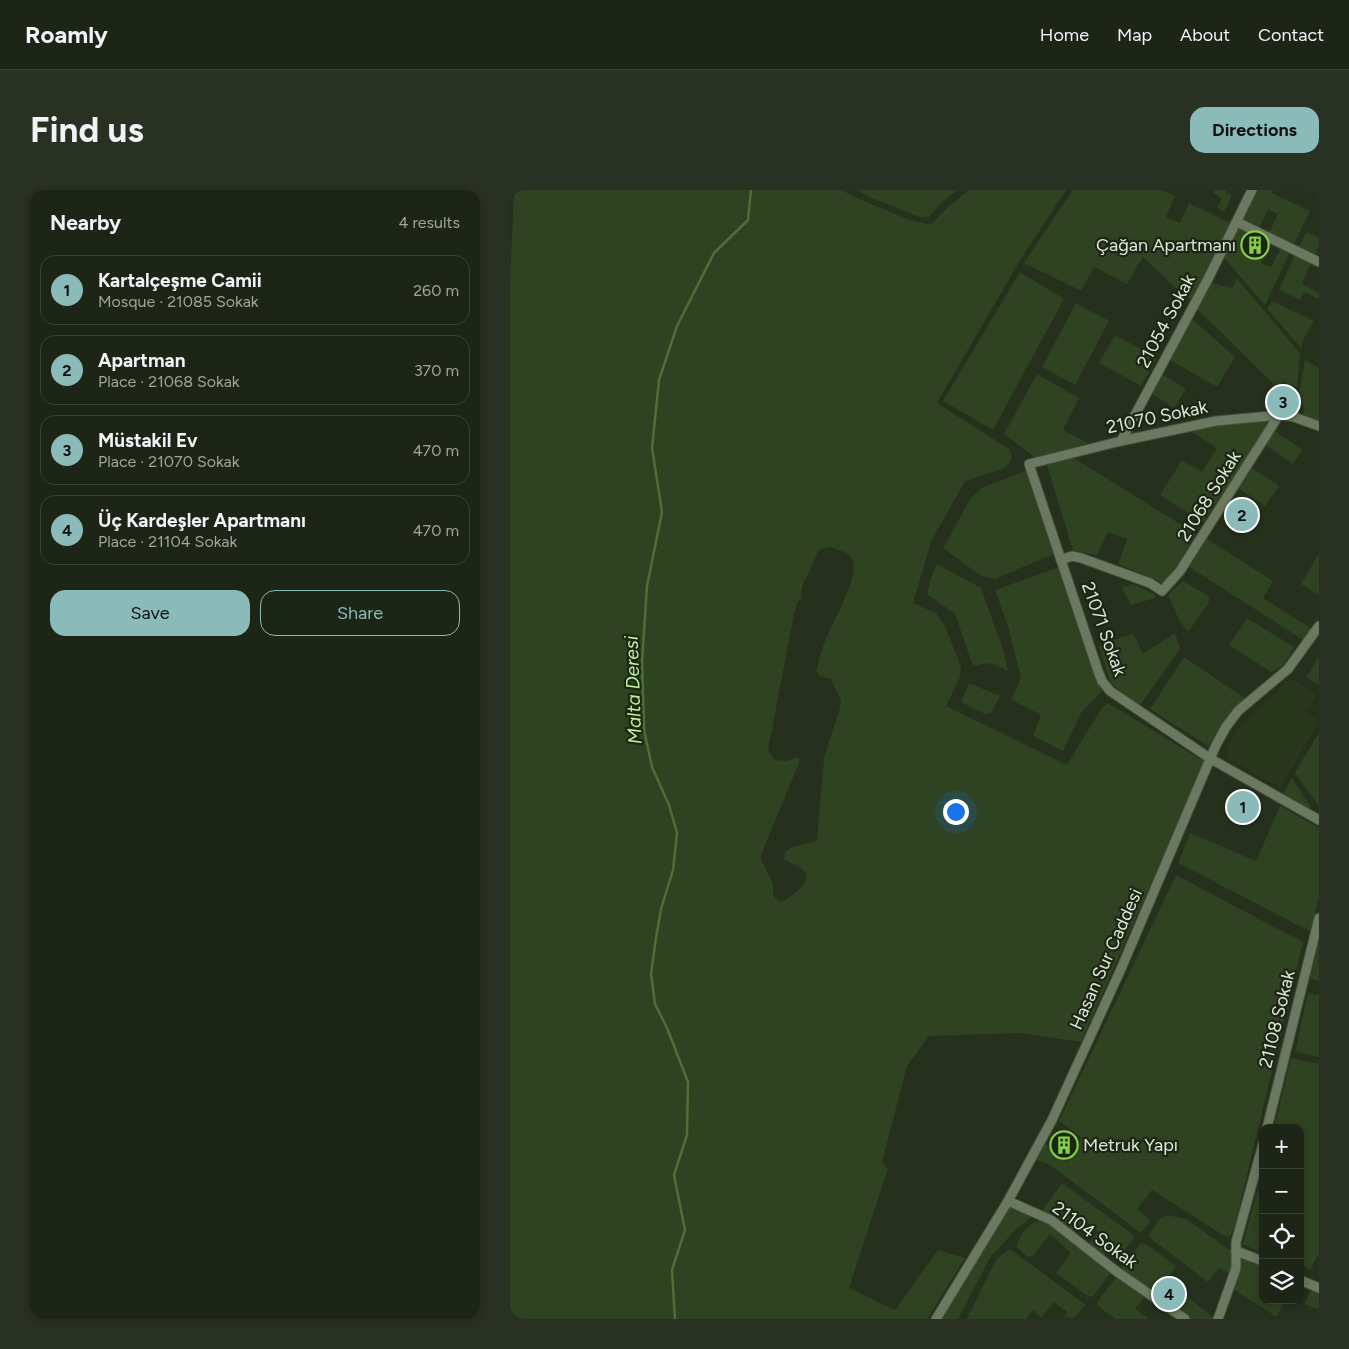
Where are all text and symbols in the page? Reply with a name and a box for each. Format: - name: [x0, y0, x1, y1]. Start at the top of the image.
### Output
- text: Roamly: [25, 20, 108, 49]
- text: Home: [1040, 24, 1089, 46]
- text: Map: [1117, 24, 1152, 46]
- text: About: [1180, 24, 1230, 46]
- text: Contact: [1258, 24, 1324, 46]
- button: Directions: [1190, 107, 1319, 153]
- text: Find us: [30, 109, 144, 151]
- text: Nearby: [50, 210, 121, 235]
- text: 4 results: [399, 213, 460, 232]
- building icon: Çağan Apartmanı: [1240, 230, 1270, 260]
- place label: Çağan Apartmanı: [1096, 234, 1236, 256]
- text: Kartalçeşme Camii: [98, 269, 262, 292]
- street label: 21054 Sokak: [1132, 270, 1200, 372]
- text: 1: [64, 281, 70, 300]
- text: 260 m: [413, 281, 459, 300]
- text: Mosque · 21085 Sokak: [98, 292, 259, 311]
- text: Apartman: [98, 349, 185, 372]
- text: 2: [62, 361, 72, 380]
- text: 370 m: [414, 361, 459, 380]
- text: Place · 21068 Sokak: [98, 372, 240, 391]
- pin: 3: [1267, 383, 1299, 421]
- street label: 21070 Sokak: [1105, 396, 1210, 438]
- text: Müstakil Ev: [98, 429, 198, 452]
- text: 3: [63, 441, 71, 460]
- text: 470 m: [413, 441, 459, 460]
- street label: 21068 Sokak: [1173, 447, 1245, 545]
- text: Place · 21070 Sokak: [98, 452, 240, 471]
- pin: 2: [1226, 496, 1258, 534]
- text: Üç Kardeşler Apartmanı: [98, 509, 306, 532]
- text: 4: [62, 521, 72, 540]
- text: 470 m: [413, 521, 459, 540]
- text: Place · 21104 Sokak: [98, 532, 237, 551]
- street label: 21071 Sokak: [1077, 579, 1131, 679]
- button: Save: [50, 590, 250, 636]
- button: Share: [260, 590, 460, 636]
- water label: Malta Deresi: [620, 635, 646, 745]
- pin: 1: [1227, 788, 1259, 826]
- your location: [943, 799, 969, 825]
- street label: Hasan Sur Caddesi: [1065, 885, 1147, 1033]
- street label: 21108 Sokak: [1254, 968, 1300, 1070]
- map controls: [1259, 1124, 1304, 1304]
- button: +: [1259, 1124, 1304, 1169]
- building icon: Metruk Yapı: [1049, 1130, 1079, 1160]
- place label: Metruk Yapı: [1083, 1134, 1178, 1156]
- button: −: [1259, 1169, 1304, 1214]
- street label: 21104 Sokak: [1048, 1197, 1142, 1273]
- button: locate: [1259, 1214, 1304, 1259]
- button: layers: [1259, 1259, 1304, 1304]
- pin: 4: [1153, 1275, 1185, 1313]

